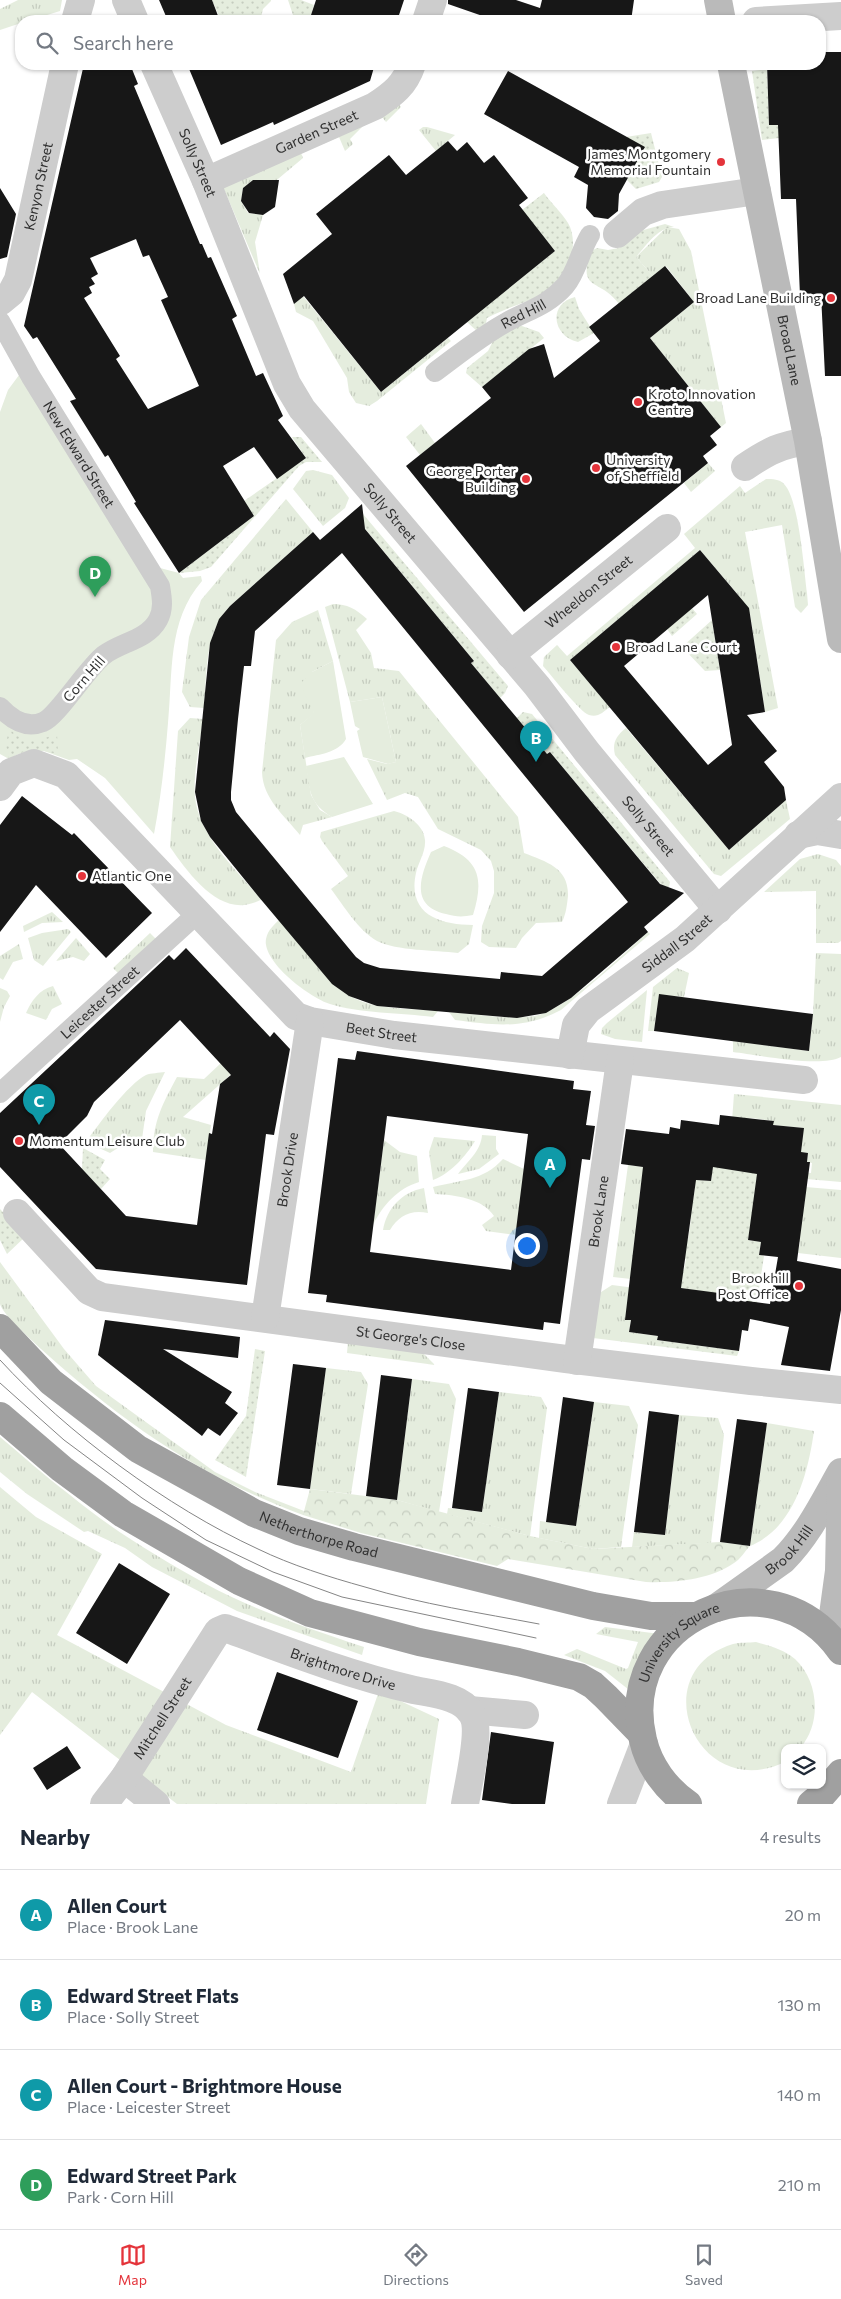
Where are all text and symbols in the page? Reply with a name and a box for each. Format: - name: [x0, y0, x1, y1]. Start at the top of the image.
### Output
- search box: [15, 15, 826, 70]
- icon: search: [33, 29, 61, 57]
- text: Search here: [73, 31, 173, 54]
- street label: Garden Street: [272, 106, 361, 157]
- street label: Solly Street: [176, 126, 221, 200]
- street label: Kenyon Street: [20, 140, 56, 232]
- place label: James Montgomery Memorial Fountain: [587, 145, 711, 178]
- marker: James Montgomery Memorial Fountain: [715, 156, 727, 168]
- place label: Broad Lane Building: [695, 289, 821, 306]
- marker: Broad Lane Building: [825, 292, 837, 304]
- street label: Red Hill: [497, 295, 549, 332]
- street label: Broad Lane: [774, 313, 805, 387]
- place label: Kroto Innovation Centre: [648, 385, 756, 418]
- marker: Kroto Innovation Centre: [632, 396, 644, 408]
- street label: New Edward Street: [40, 398, 119, 511]
- place label: University of Sheffield: [606, 451, 679, 484]
- place label: George Porter Building: [426, 462, 516, 495]
- marker: University of Sheffield: [590, 462, 602, 474]
- marker: George Porter Building: [520, 473, 532, 485]
- street label: Solly Street: [360, 479, 421, 546]
- street label: Wheeldon Street: [541, 551, 636, 631]
- pin: D: [79, 556, 111, 597]
- place label: Broad Lane Court: [626, 638, 738, 655]
- marker: Broad Lane Court: [610, 641, 622, 653]
- street label: Corn Hill: [59, 652, 108, 705]
- pin: B: [520, 721, 552, 762]
- street label: Solly Street: [619, 792, 679, 860]
- place label: Atlantic One: [92, 867, 172, 884]
- marker: Atlantic One: [76, 870, 88, 882]
- street label: Siddall Street: [638, 910, 715, 976]
- street label: Leicester Street: [57, 961, 143, 1042]
- street label: Beet Street: [345, 1018, 418, 1046]
- pin: C: [23, 1084, 55, 1125]
- street label: Brook Drive: [273, 1131, 301, 1208]
- place label: Momentum Leisure Club: [29, 1132, 185, 1149]
- marker: Momentum Leisure Club: [13, 1135, 25, 1147]
- pin: A: [534, 1147, 566, 1188]
- street label: Brook Lane: [584, 1175, 611, 1248]
- your location: [514, 1233, 540, 1259]
- place label: Brookhill Post Office: [717, 1269, 789, 1302]
- marker: Brookhill Post Office: [793, 1280, 805, 1292]
- street label: St George's Close: [355, 1322, 467, 1353]
- street label: Netherthorpe Road: [257, 1507, 380, 1561]
- street label: Brook Hill: [762, 1521, 816, 1578]
- street label: University Square: [635, 1598, 722, 1685]
- street label: Brightmore Drive: [288, 1644, 398, 1693]
- street label: Mitchell Street: [129, 1673, 195, 1762]
- map controls: [781, 1744, 826, 1789]
- button: layers: [781, 1744, 826, 1789]
- text: Nearby: [20, 1824, 90, 1849]
- text: 4 results: [760, 1827, 821, 1846]
- text: Allen Court: [67, 1894, 167, 1917]
- text: A: [30, 1905, 42, 1924]
- text: 20 m: [785, 1905, 821, 1924]
- text: Place · Brook Lane: [67, 1917, 198, 1936]
- text: Edward Street Flats: [67, 1984, 239, 2007]
- text: B: [31, 1995, 41, 2014]
- text: 130 m: [778, 1995, 821, 2014]
- text: Place · Solly Street: [67, 2007, 199, 2026]
- text: Allen Court - Brightmore House: [67, 2074, 342, 2097]
- text: C: [31, 2085, 41, 2104]
- text: 140 m: [777, 2085, 821, 2104]
- text: Place · Leicester Street: [67, 2097, 231, 2116]
- text: Edward Street Park: [67, 2164, 237, 2187]
- text: D: [30, 2175, 42, 2194]
- text: 210 m: [778, 2175, 821, 2194]
- text: Park · Corn Hill: [67, 2187, 174, 2206]
- tab: Map: [118, 2241, 147, 2288]
- tab: Directions: [383, 2241, 449, 2288]
- tab: Saved: [685, 2241, 723, 2288]

